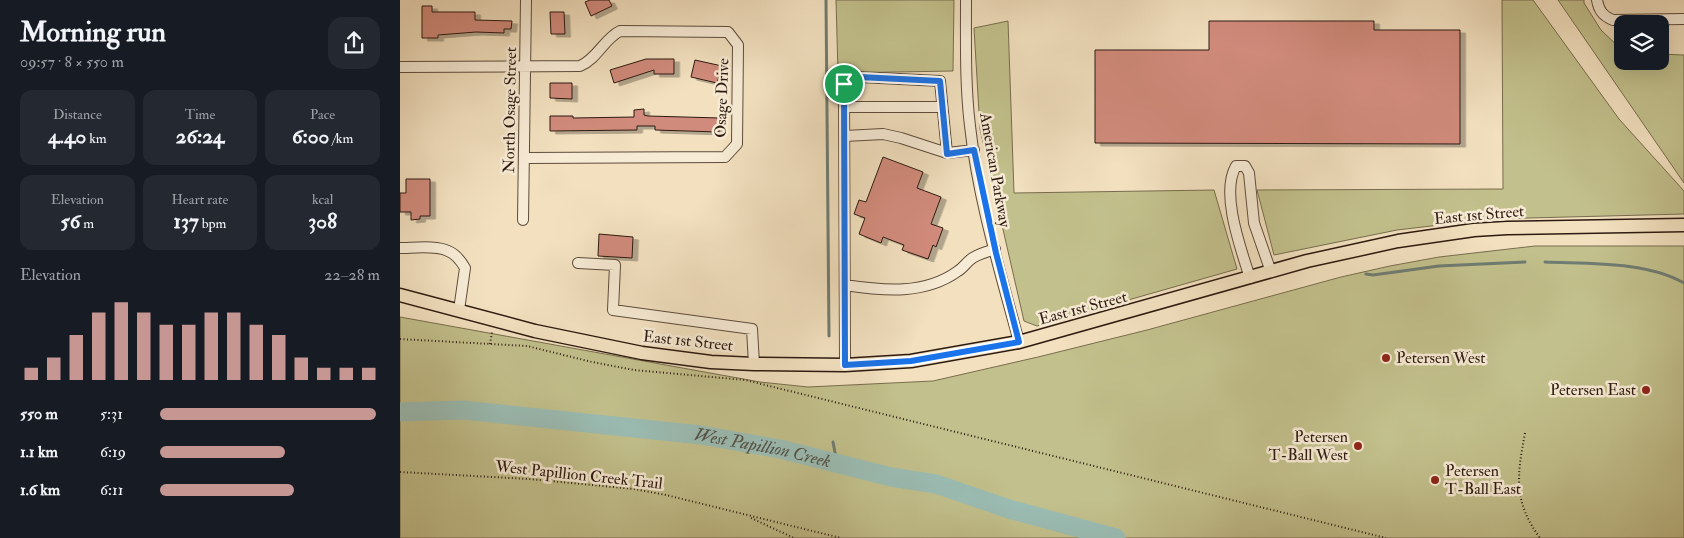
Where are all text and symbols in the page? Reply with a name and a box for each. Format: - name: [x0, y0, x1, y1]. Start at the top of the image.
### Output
- text: Morning run: [20, 15, 166, 50]
- map controls: [1614, 15, 1669, 70]
- button: layers: [1614, 15, 1669, 70]
- button: share: [328, 17, 380, 69]
- street label: North Osage Street: [499, 47, 521, 173]
- text: 09:57 · 8 × 550 m: [20, 52, 124, 72]
- street label: Osage Drive: [711, 58, 733, 138]
- pin: [823, 63, 865, 105]
- icon: arrive: [830, 70, 858, 98]
- text: Distance: [53, 106, 102, 123]
- text: Time: [185, 106, 215, 123]
- text: Pace: [310, 106, 335, 123]
- street label: American Parkway: [975, 110, 1015, 230]
- text: 4.40: [48, 123, 86, 150]
- text: 26:24: [176, 123, 224, 150]
- text: 6:00: [292, 123, 329, 150]
- text: km: [86, 130, 107, 147]
- text: /km: [329, 130, 353, 147]
- text: Elevation: [51, 191, 104, 208]
- text: Heart rate: [171, 191, 228, 208]
- text: kcal: [312, 191, 333, 208]
- street label: East 1st Street: [1433, 201, 1525, 229]
- text: 56: [61, 208, 80, 235]
- text: 137: [174, 208, 199, 235]
- text: 308: [308, 208, 337, 235]
- text: m: [80, 215, 94, 232]
- text: bpm: [199, 215, 226, 232]
- text: Elevation: [20, 265, 81, 285]
- text: 22–28 m: [324, 265, 380, 285]
- street label: East 1st Street: [1037, 287, 1129, 329]
- street label: East 1st Street: [642, 326, 734, 356]
- place label: Petersen West: [1396, 348, 1485, 368]
- marker: Petersen West: [1380, 352, 1392, 364]
- place label: Petersen East: [1550, 380, 1636, 400]
- marker: Petersen East: [1640, 384, 1652, 396]
- text: 550 m: [20, 404, 58, 424]
- text: 5:31: [100, 404, 123, 424]
- water label: West Papillion Creek: [692, 422, 833, 473]
- place label: Petersen T-Ball West: [1269, 427, 1348, 465]
- marker: Petersen T-Ball West: [1352, 440, 1364, 452]
- text: 1.1 km: [20, 442, 58, 462]
- text: 6:19: [100, 442, 126, 462]
- street label: West Papillion Creek Trail: [493, 456, 664, 495]
- place label: Petersen T-Ball East: [1445, 461, 1521, 499]
- marker: Petersen T-Ball East: [1429, 474, 1441, 486]
- text: 1.6 km: [20, 480, 60, 500]
- text: 6:11: [100, 480, 123, 500]

